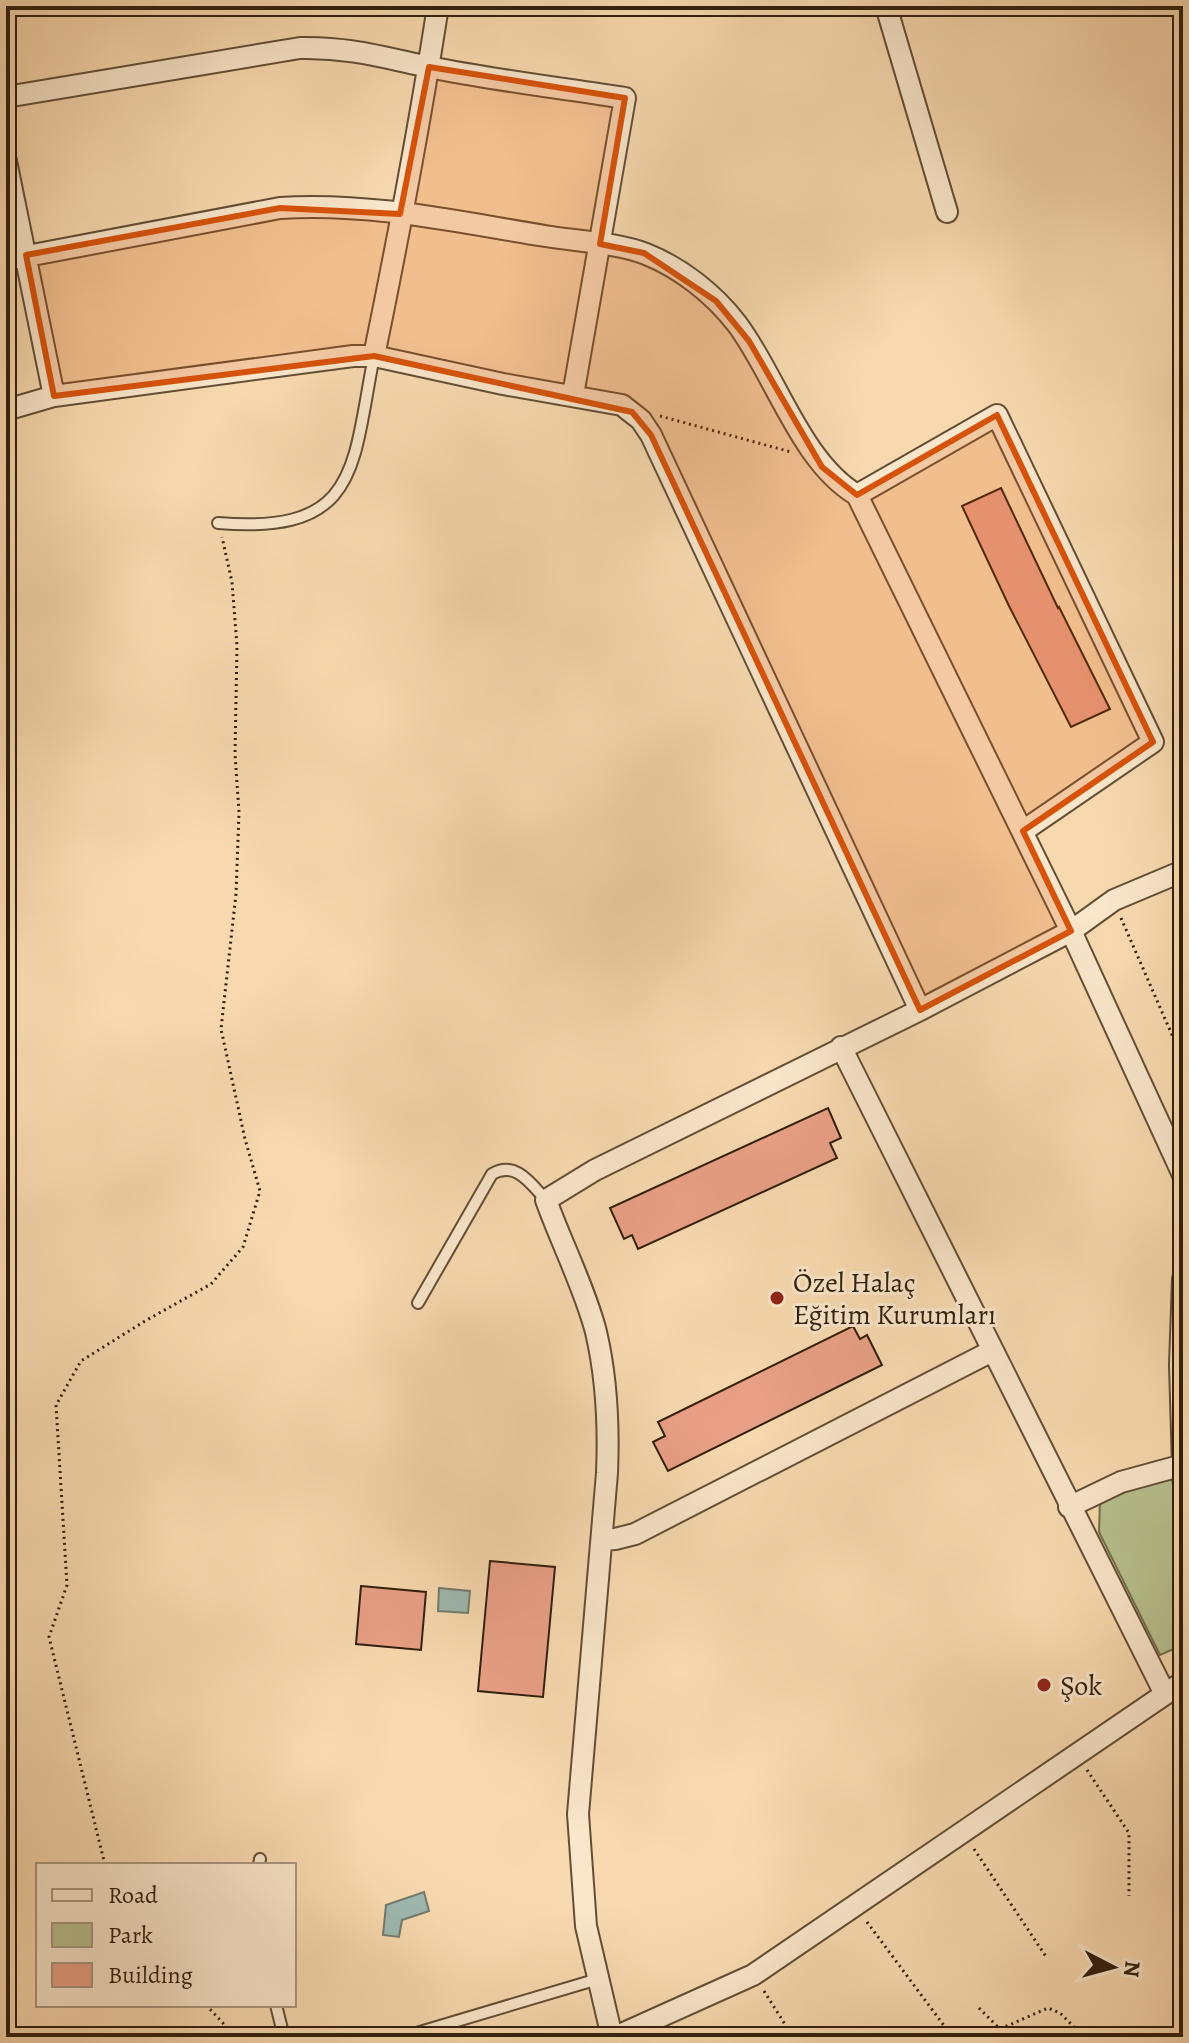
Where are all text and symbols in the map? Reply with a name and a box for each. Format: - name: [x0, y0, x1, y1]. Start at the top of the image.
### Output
- place label: Özel Halaç Eğitim Kurumları: [793, 1264, 996, 1334]
- marker: Özel Halaç Eğitim Kurumları: [768, 1289, 786, 1307]
- place label: Şok: [1060, 1667, 1102, 1705]
- marker: Şok: [1035, 1676, 1053, 1694]
- legend: [36, 1863, 296, 2007]
- text: Road: [108, 1879, 158, 1911]
- text: Park: [108, 1919, 153, 1951]
- north arrow: [1073, 1927, 1153, 2007]
- text: Building: [108, 1959, 193, 1991]
- text: N: [1116, 1959, 1148, 1979]

